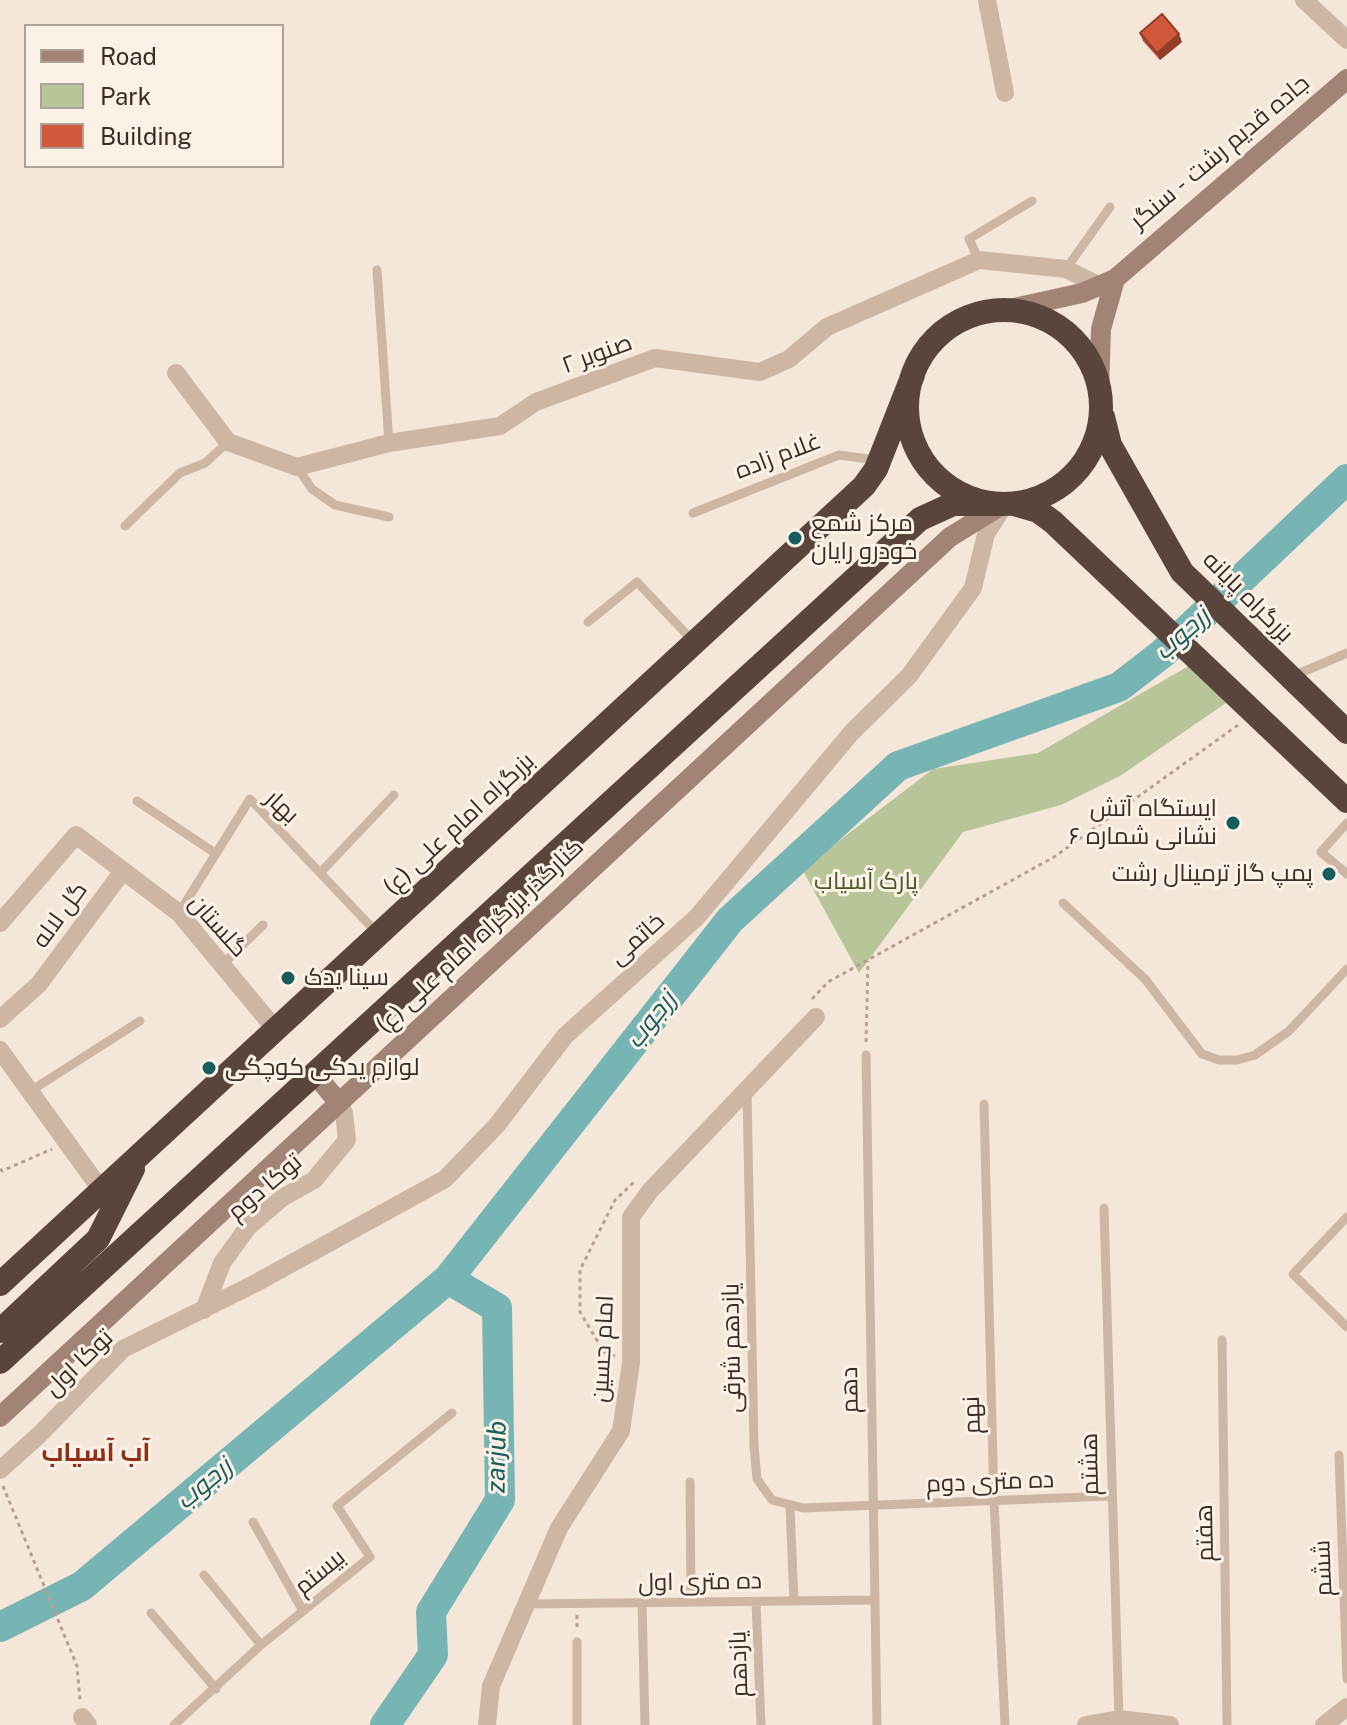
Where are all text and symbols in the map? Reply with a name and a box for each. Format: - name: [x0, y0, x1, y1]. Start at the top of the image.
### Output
- legend: [24, 24, 284, 168]
- text: Road: [100, 42, 157, 70]
- street label: جاده قدیم رشت - سنگر: [1125, 69, 1315, 235]
- text: Park: [100, 82, 151, 110]
- text: Building: [100, 122, 192, 150]
- street label: صنوبر ۲: [558, 328, 636, 380]
- street label: غلام زاده: [731, 427, 825, 485]
- place label: مرکز شمع خودرو رایان: [811, 510, 917, 566]
- marker: مرکز شمع خودرو رایان: [786, 529, 804, 547]
- street label: بزرگراه پایانه: [1196, 545, 1300, 649]
- water label: زرجوب: [1148, 601, 1216, 667]
- street label: بزرگراه امام علی (ع): [378, 747, 540, 901]
- street label: بهار: [259, 784, 305, 830]
- place label: ایستگاه آتش نشانی شماره ۶: [1069, 795, 1217, 851]
- marker: ایستگاه آتش نشانی شماره ۶: [1224, 814, 1242, 832]
- street label: کنارگذر بزرگراه امام علی (ع): [370, 833, 590, 1039]
- place label: پمپ گاز ترمینال رشت: [1112, 860, 1313, 888]
- marker: پمپ گاز ترمینال رشت: [1320, 865, 1338, 883]
- park label: پارک آسیاب: [814, 868, 918, 896]
- street label: گل لاله: [26, 876, 94, 954]
- street label: گلستان: [182, 889, 254, 963]
- street label: خاتمی: [604, 907, 670, 971]
- place label: سینا یدک: [304, 964, 389, 992]
- marker: سینا یدک: [279, 969, 297, 987]
- water label: زرجوب: [619, 985, 683, 1055]
- place label: لوازم یدکی کوچکی: [225, 1054, 420, 1082]
- marker: لوازم یدکی کوچکی: [200, 1059, 218, 1077]
- street label: توکا دوم: [222, 1148, 308, 1226]
- street label: یازدهم شرقی: [716, 1283, 748, 1413]
- street label: امام حسین: [586, 1295, 620, 1403]
- street label: توکا اول: [39, 1324, 119, 1402]
- street label: دهم: [835, 1366, 865, 1414]
- street label: نهم: [957, 1395, 987, 1435]
- water label: zarjub: [481, 1421, 513, 1493]
- street label: هشتم: [1075, 1432, 1105, 1496]
- district label: آب آسیاب: [42, 1437, 150, 1469]
- water label: زرجوب: [170, 1452, 238, 1516]
- street label: ده متری دوم: [925, 1465, 1055, 1499]
- street label: هفتم: [1190, 1504, 1220, 1562]
- street label: ششم: [1308, 1539, 1338, 1597]
- street label: بیستم: [289, 1543, 351, 1601]
- street label: ده متری اول: [638, 1567, 762, 1597]
- street label: یازدهم: [723, 1630, 755, 1698]

